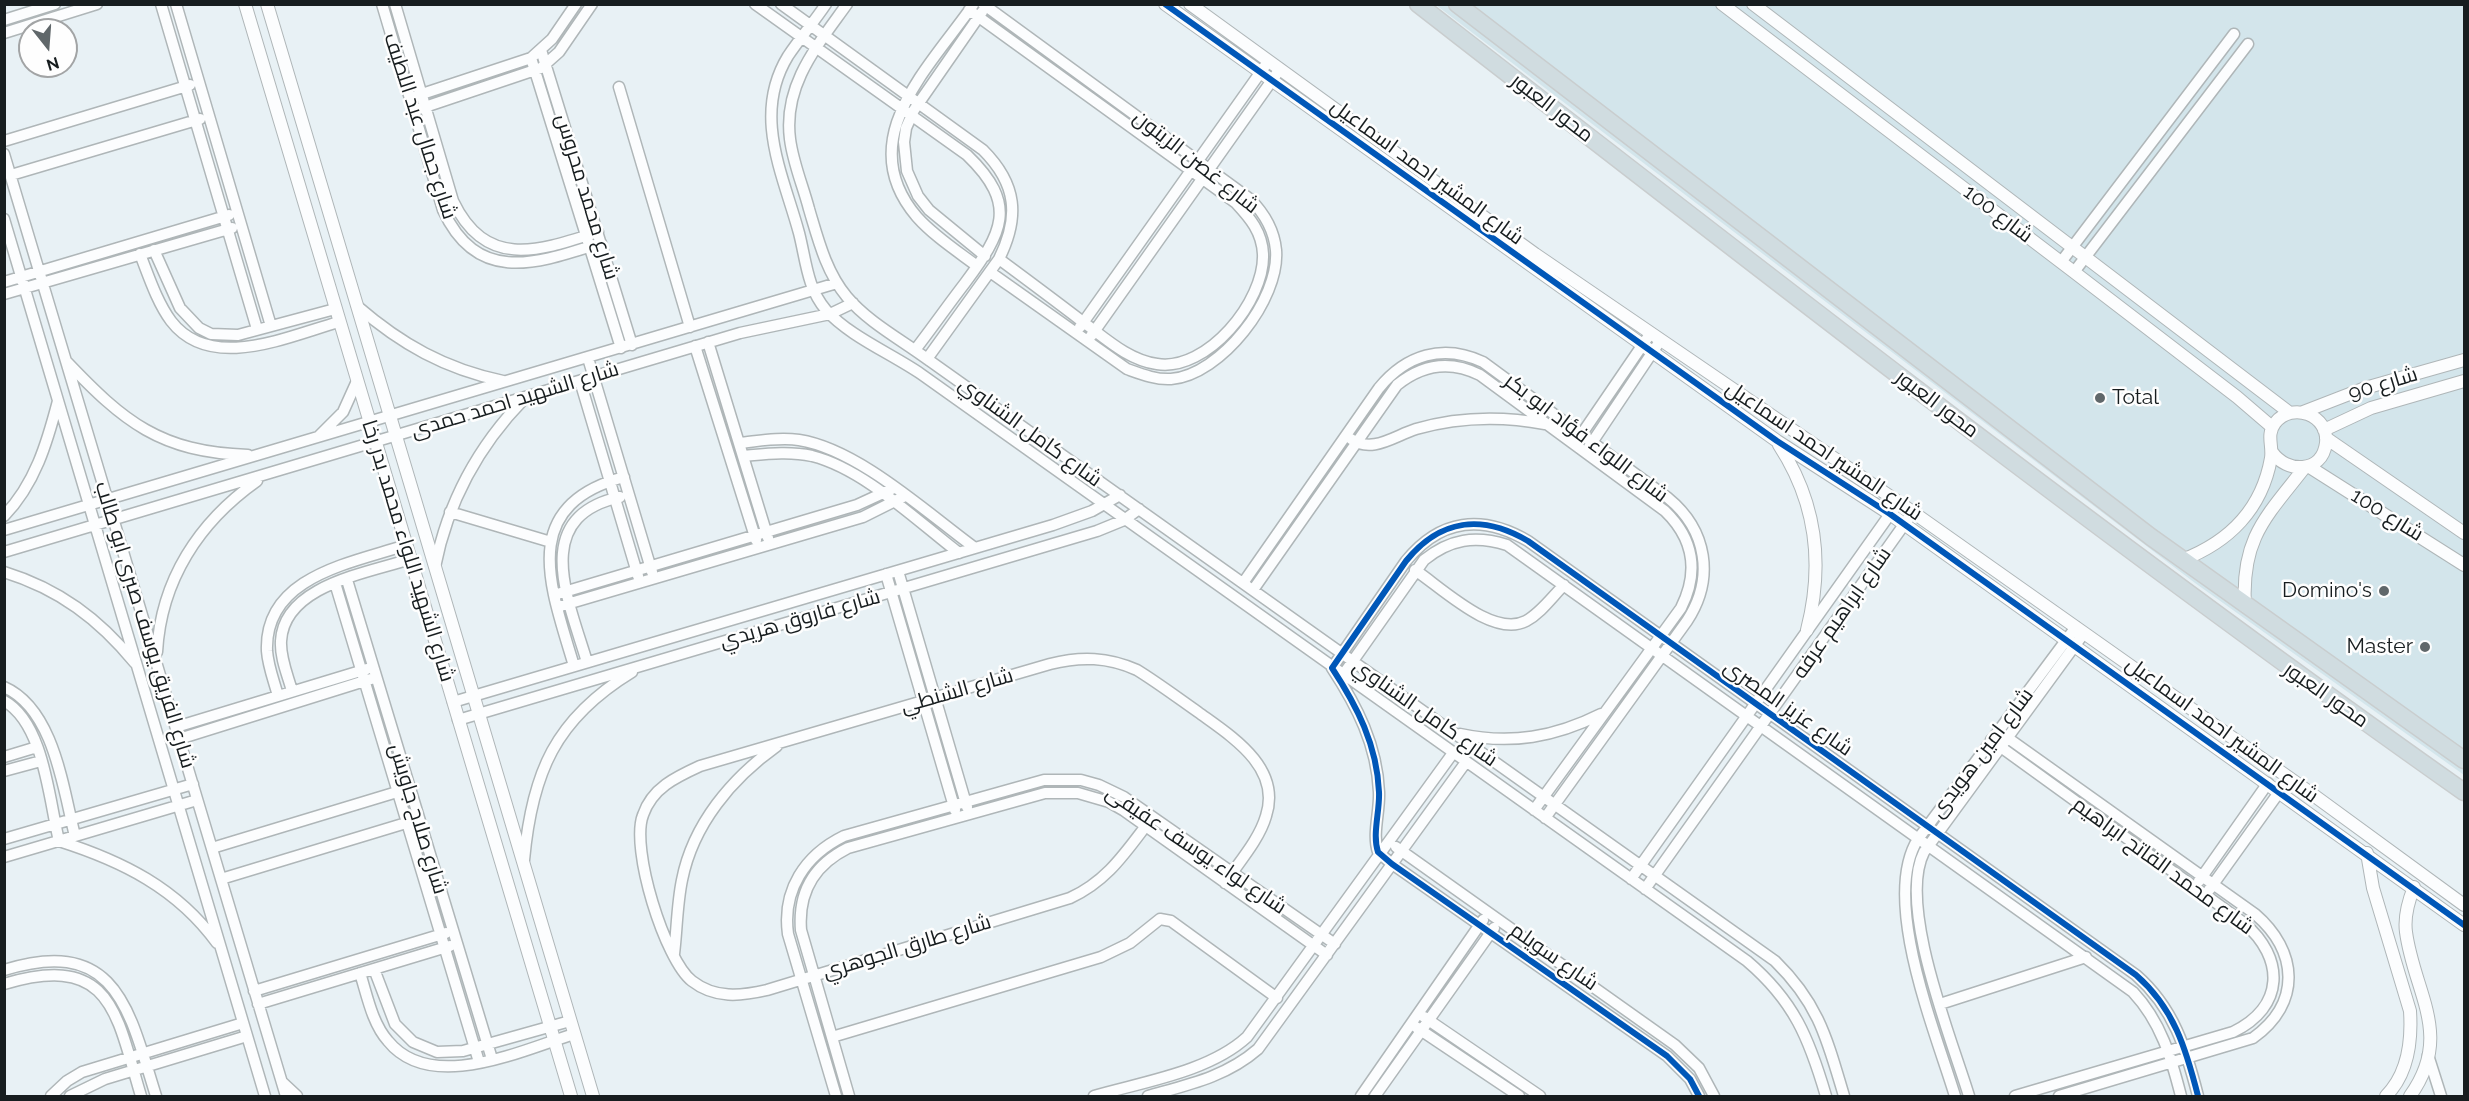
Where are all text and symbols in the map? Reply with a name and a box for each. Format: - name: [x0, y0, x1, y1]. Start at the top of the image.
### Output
- north arrow: [18, 18, 78, 78]
- street label: شارع جمال عبد اللطيف: [378, 30, 462, 222]
- text: N: [44, 53, 61, 75]
- street label: محور العبور: [1506, 68, 1598, 148]
- street label: شارع المشير احمد اسماعيل: [1326, 94, 1528, 250]
- street label: شارع غصن الزيتون: [1128, 105, 1264, 219]
- street label: شارع محمد محروس: [550, 111, 624, 283]
- street label: شارع 100: [1958, 180, 2038, 248]
- street label: شارع الشهيد احمد حمدى: [408, 356, 622, 444]
- street label: شارع 90: [2345, 362, 2421, 406]
- street label: محور العبور: [1890, 365, 1984, 443]
- street label: شارع اللواء فؤاد ابو بكر: [1499, 368, 1673, 508]
- street label: شارع كامل الشناوي: [953, 372, 1107, 492]
- street label: شارع المشير احمد اسماعيل: [1721, 376, 1927, 526]
- place label: Total: [2112, 385, 2159, 411]
- marker: Total: [2093, 391, 2107, 405]
- street label: شارع الشهيد اللواء محمد بدر رخا: [356, 417, 460, 685]
- street label: شارع الفريق يوسف صبرى ابو طالب: [89, 479, 201, 771]
- street label: شارع 100: [2346, 483, 2428, 547]
- street label: شارع ابراهيم عرفه: [1787, 542, 1897, 684]
- place label: Domino's: [2282, 578, 2372, 604]
- street label: شارع فاروق هريدي: [717, 584, 883, 654]
- marker: Domino's: [2377, 584, 2391, 598]
- place label: Master: [2347, 634, 2413, 660]
- marker: Master: [2418, 640, 2432, 654]
- street label: شارع المشير احمد اسماعيل: [2121, 652, 2323, 808]
- street label: شارع كامل الشناوي: [1348, 654, 1502, 772]
- street label: شارع عزيز المصرى: [1719, 654, 1857, 762]
- street label: محور العبور: [2279, 657, 2373, 733]
- street label: شارع الشنطي: [898, 663, 1016, 719]
- street label: شارع امين هويدى: [1925, 683, 2039, 823]
- street label: شارع صلاح جاويش: [383, 741, 453, 897]
- street label: شارع لواء يوسف عفيفى: [1101, 780, 1291, 920]
- street label: شارع محمد الفاتح ابراهيم: [2067, 792, 2259, 940]
- street label: شارع طارق الجوهري: [820, 909, 994, 985]
- street label: شارع سويلم: [1505, 918, 1603, 996]

